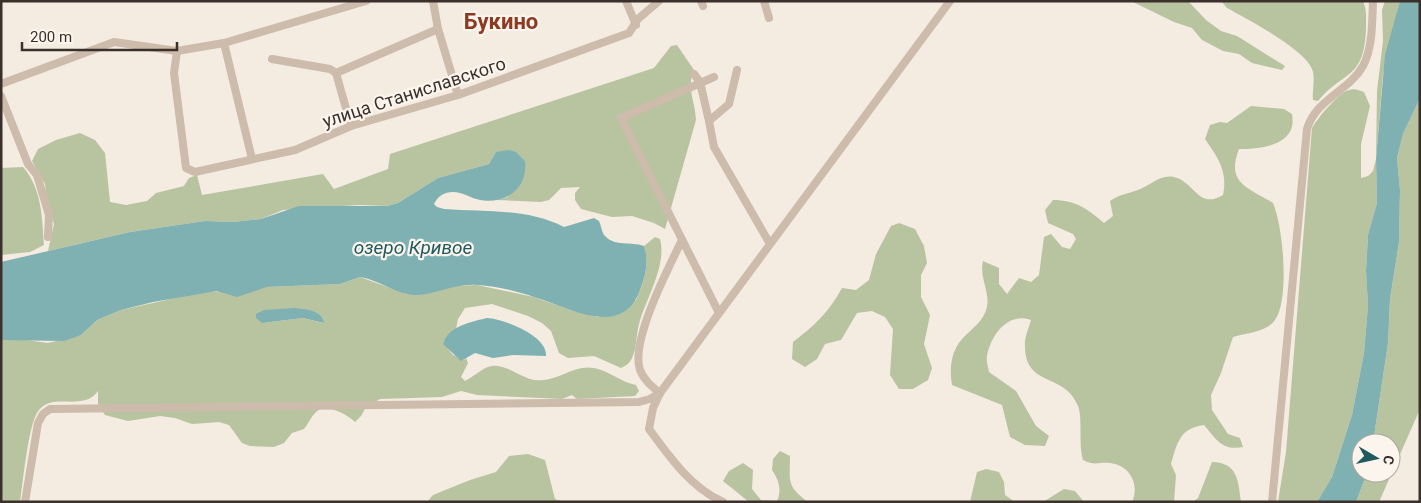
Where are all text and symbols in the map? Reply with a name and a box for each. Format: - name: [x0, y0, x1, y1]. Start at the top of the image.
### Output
- district label: Букино: [464, 9, 538, 34]
- scale bar: [22, 20, 178, 52]
- text: 200 m: [30, 28, 72, 46]
- street label: улица Станиславского: [320, 52, 508, 132]
- water label: озеро Кривое: [354, 236, 473, 259]
- north arrow: [1351, 433, 1401, 483]
- text: С: [1380, 454, 1397, 466]

